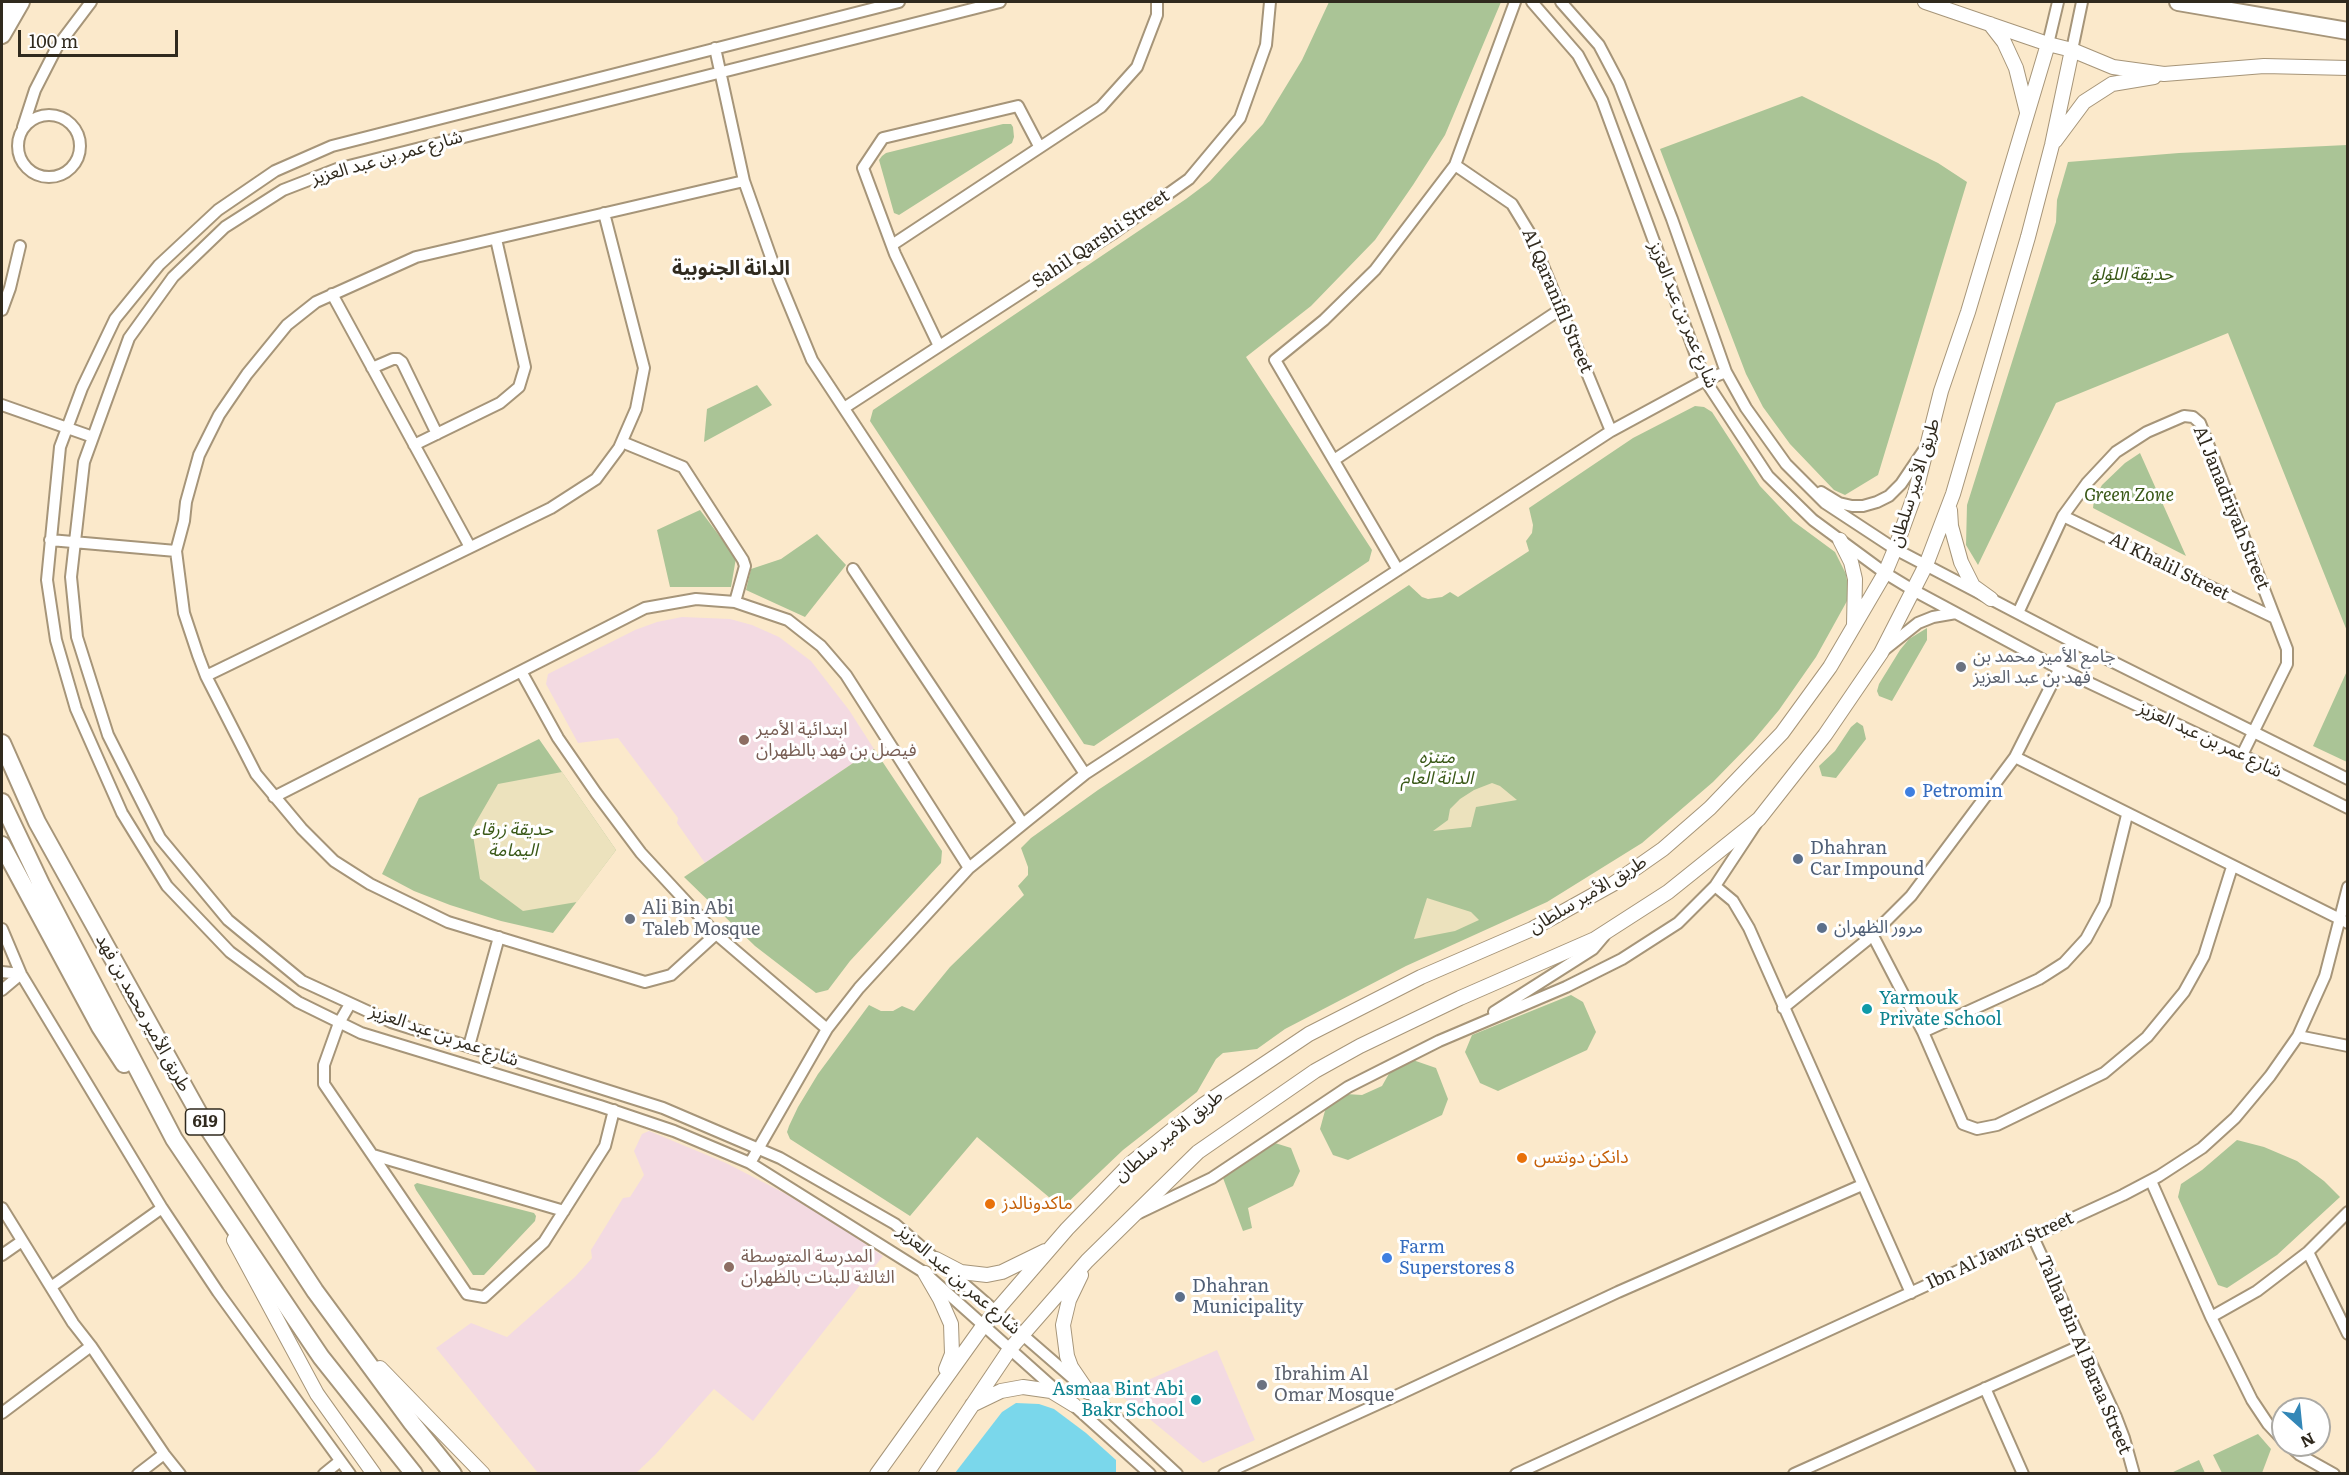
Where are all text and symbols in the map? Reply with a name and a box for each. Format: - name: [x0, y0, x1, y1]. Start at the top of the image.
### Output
- scale bar: [21, 18, 182, 56]
- text: 100 m: [29, 27, 78, 54]
- street label: شارع عمر بن عبد العزيز: [309, 126, 465, 190]
- street label: Sahil Qarshi Street: [1028, 185, 1174, 293]
- street label: Al Qaranifil Street: [1517, 226, 1597, 376]
- street label: شارع عمر بن عبد العزيز: [1644, 238, 1722, 392]
- district label: الدانة الجنوبية: [672, 257, 790, 281]
- park label: حديقة اللؤلؤ: [2091, 264, 2173, 286]
- street label: طريق الأمير سلطان: [1885, 416, 1945, 550]
- street label: Al Janadriyah Street: [2188, 423, 2274, 593]
- park label: Green Zone: [2084, 485, 2174, 507]
- street label: Al Khalil Street: [2105, 529, 2233, 605]
- place label: جامع الأمير محمد بن فهد بن عبد العزيز: [1973, 646, 2116, 688]
- marker: جامع الأمير محمد بن فهد بن عبد العزيز: [1954, 660, 1968, 674]
- street label: شارع عمر بن عبد العزيز: [2135, 697, 2285, 783]
- place label: ابتدائية الأمير فيصل بن فهد بالظهران: [756, 719, 916, 762]
- marker: ابتدائية الأمير فيصل بن فهد بالظهران: [737, 733, 751, 747]
- park label: متنزه الدانة العام: [1401, 747, 1473, 789]
- place label: Petromin: [1922, 781, 2003, 803]
- marker: Petromin: [1903, 785, 1917, 799]
- park label: حديقة زرقاء اليمامة: [473, 819, 553, 862]
- place label: Dhahran Car Impound: [1810, 838, 1924, 880]
- street label: طريق الأمير سلطان: [1525, 851, 1651, 939]
- marker: Dhahran Car Impound: [1791, 852, 1805, 866]
- place label: Ali Bin Abi Taleb Mosque: [642, 898, 760, 940]
- marker: Ali Bin Abi Taleb Mosque: [623, 912, 637, 926]
- place label: مرور الظهران: [1834, 917, 1923, 939]
- marker: مرور الظهران: [1815, 921, 1829, 935]
- street label: طريق الأمير محمد بن فهد: [91, 930, 195, 1096]
- place label: Yarmouk Private School: [1879, 988, 2002, 1030]
- street label: شارع عمر بن عبد العزيز: [367, 1000, 521, 1072]
- marker: Yarmouk Private School: [1860, 1002, 1874, 1016]
- street label: طريق الأمير سلطان: [1110, 1086, 1228, 1186]
- road number: 619: [186, 1109, 224, 1135]
- place label: دانكن دونتس: [1534, 1147, 1629, 1169]
- marker: دانكن دونتس: [1515, 1151, 1529, 1165]
- place label: ماكدونالدز: [1002, 1193, 1073, 1215]
- marker: ماكدونالدز: [983, 1197, 997, 1211]
- street label: Ibn Al Jawzi Street: [1923, 1207, 2077, 1295]
- street label: شارع عمر بن عبد العزيز: [893, 1221, 1025, 1339]
- place label: Farm Superstores 8: [1399, 1237, 1514, 1280]
- place label: المدرسة المتوسطة الثالثة للبنات بالظهران: [741, 1246, 895, 1288]
- marker: Farm Superstores 8: [1380, 1251, 1394, 1265]
- street label: Talha Bin Al Baraa Street: [2032, 1252, 2136, 1458]
- marker: المدرسة المتوسطة الثالثة للبنات بالظهران: [722, 1260, 736, 1274]
- place label: Dhahran Municipality: [1192, 1276, 1303, 1318]
- marker: Dhahran Municipality: [1173, 1290, 1187, 1304]
- place label: Ibrahim Al Omar Mosque: [1274, 1364, 1394, 1406]
- marker: Ibrahim Al Omar Mosque: [1255, 1378, 1269, 1392]
- place label: Asmaa Bint Abi Bakr School: [1052, 1379, 1184, 1422]
- marker: Asmaa Bint Abi Bakr School: [1189, 1393, 1203, 1407]
- north arrow: [2271, 1397, 2331, 1457]
- text: N: [2297, 1428, 2320, 1455]

